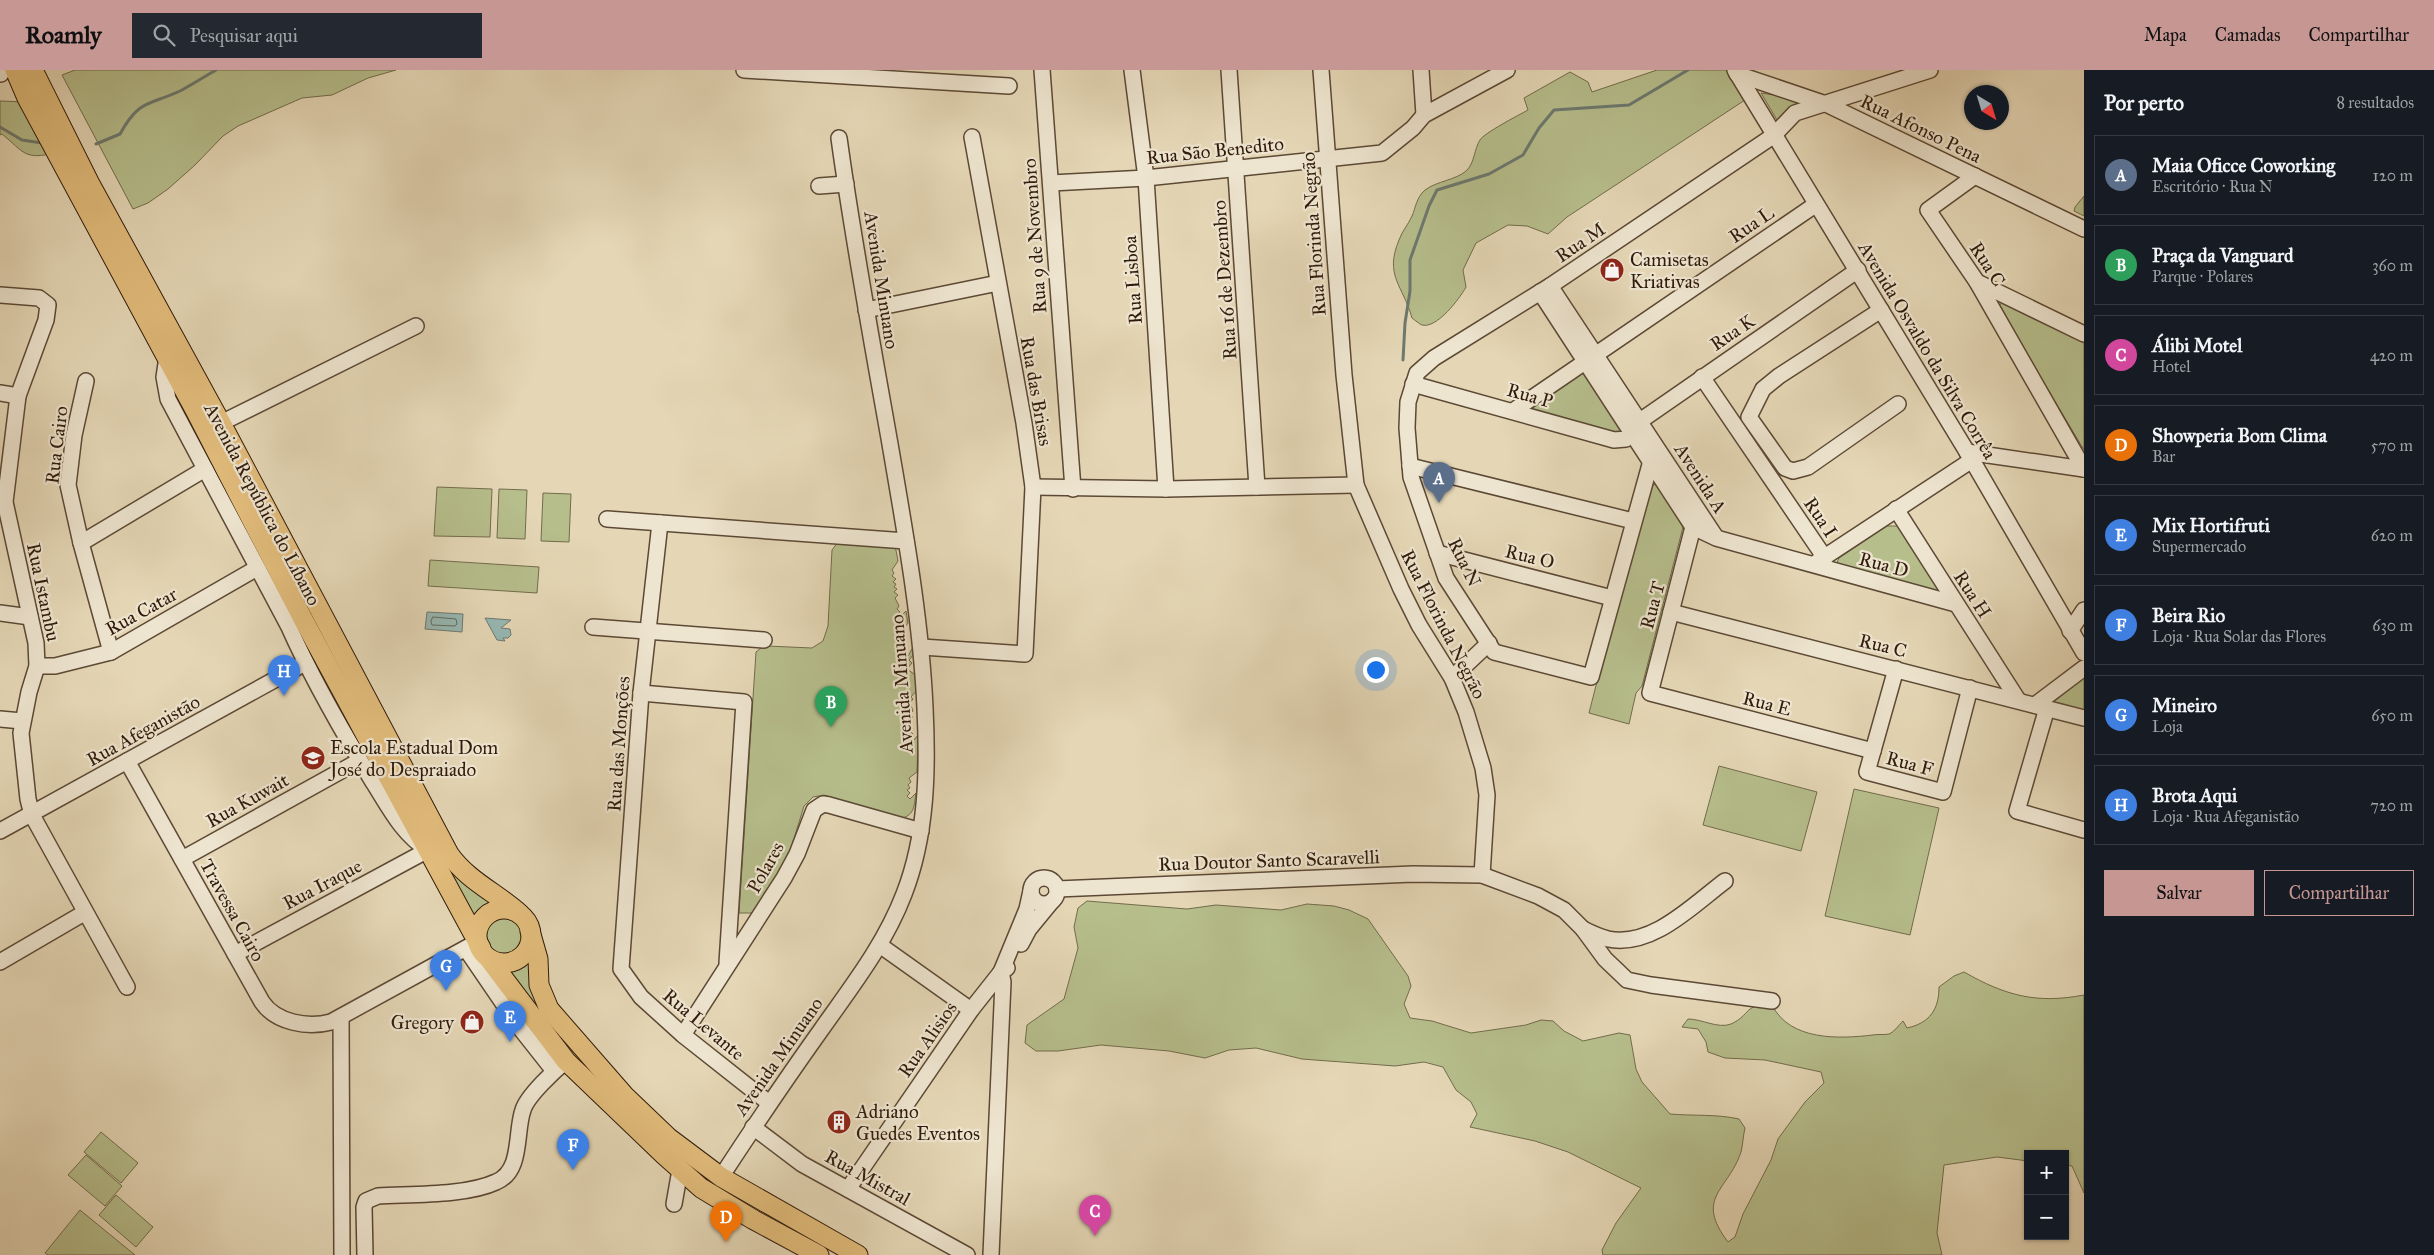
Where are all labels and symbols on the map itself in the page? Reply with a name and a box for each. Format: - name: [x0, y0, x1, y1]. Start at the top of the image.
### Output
- north arrow: [1964, 85, 2009, 130]
- street label: Rua Afonso Pena: [1856, 89, 1986, 168]
- street label: Rua São Benedito: [1145, 132, 1285, 169]
- street label: Rua Florinda Negrão: [1296, 151, 1332, 317]
- street label: Rua 9 de Novembro: [1018, 157, 1051, 314]
- street label: Rua 16 de Dezembro: [1207, 199, 1242, 360]
- street label: Rua L: [1724, 201, 1778, 248]
- street label: Avenida Minuano: [859, 209, 904, 351]
- street label: Rua M: [1551, 217, 1610, 267]
- street label: Rua Lisboa: [1118, 234, 1147, 325]
- street label: Avenida Osvaldo da Silva Corrêa: [1853, 237, 2002, 464]
- street label: Rua C: [1965, 238, 2010, 291]
- place label: Camisetas Kriativas: [1630, 248, 1709, 293]
- shop icon: Camisetas Kriativas: [1599, 257, 1625, 283]
- street label: Rua K: [1706, 309, 1759, 356]
- street label: Rua das Brisas: [1016, 335, 1057, 448]
- street label: Rua P: [1504, 378, 1555, 413]
- street label: Avenida República do Líbano: [199, 398, 326, 610]
- street label: Rua Cairo: [40, 404, 73, 485]
- street label: Avenida A: [1669, 438, 1732, 518]
- pin: A: [1423, 462, 1455, 503]
- street label: Rua I: [1799, 493, 1842, 542]
- street label: Rua N: [1443, 534, 1486, 590]
- street label: Rua O: [1503, 539, 1557, 574]
- street label: Rua Istambu: [22, 541, 65, 644]
- street label: Rua Florinda Negrão: [1395, 546, 1491, 703]
- street label: Rua D: [1857, 547, 1911, 582]
- street label: Rua H: [1949, 566, 1996, 622]
- street label: Rua T: [1635, 579, 1670, 632]
- street label: Rua Catar: [101, 582, 182, 640]
- street label: Avenida Minuano: [885, 614, 918, 755]
- street label: Rua C: [1857, 628, 1909, 662]
- pin: H: [268, 655, 300, 696]
- your location: [1363, 657, 1389, 683]
- street label: Rua das Monções: [602, 675, 635, 813]
- pin: B: [815, 686, 847, 727]
- street label: Rua E: [1740, 686, 1794, 721]
- street label: Rua Afeganistão: [82, 690, 205, 772]
- place label: Escola Estadual Dom José do Despraiado: [328, 736, 498, 782]
- school or university icon: Escola Estadual Dom José do Despraiado: [300, 745, 326, 771]
- street label: Rua F: [1884, 746, 1937, 781]
- street label: Rua Kuwait: [202, 768, 293, 833]
- street label: Polares: [742, 838, 789, 897]
- street label: Rua Doutor Santo Scaravelli: [1158, 845, 1380, 876]
- street label: Rua Iraque: [279, 854, 366, 916]
- street label: Travessa Cairo: [195, 855, 270, 966]
- pin: G: [430, 950, 462, 991]
- street label: Rua Levante: [658, 984, 749, 1065]
- street label: Avenida Minuano: [729, 993, 828, 1121]
- street label: Rua Alisios: [893, 997, 962, 1082]
- pin: E: [494, 1001, 526, 1042]
- shop icon: Gregory: [459, 1009, 485, 1035]
- place label: Gregory: [391, 1011, 455, 1035]
- place label: Adriano Guedes Eventos: [855, 1100, 980, 1145]
- building icon: Adriano Guedes Eventos: [826, 1109, 852, 1135]
- pin: F: [557, 1129, 589, 1170]
- street label: Rua Mistral: [821, 1145, 915, 1211]
- pin: C: [1079, 1195, 1111, 1236]
- pin: D: [710, 1201, 742, 1242]

